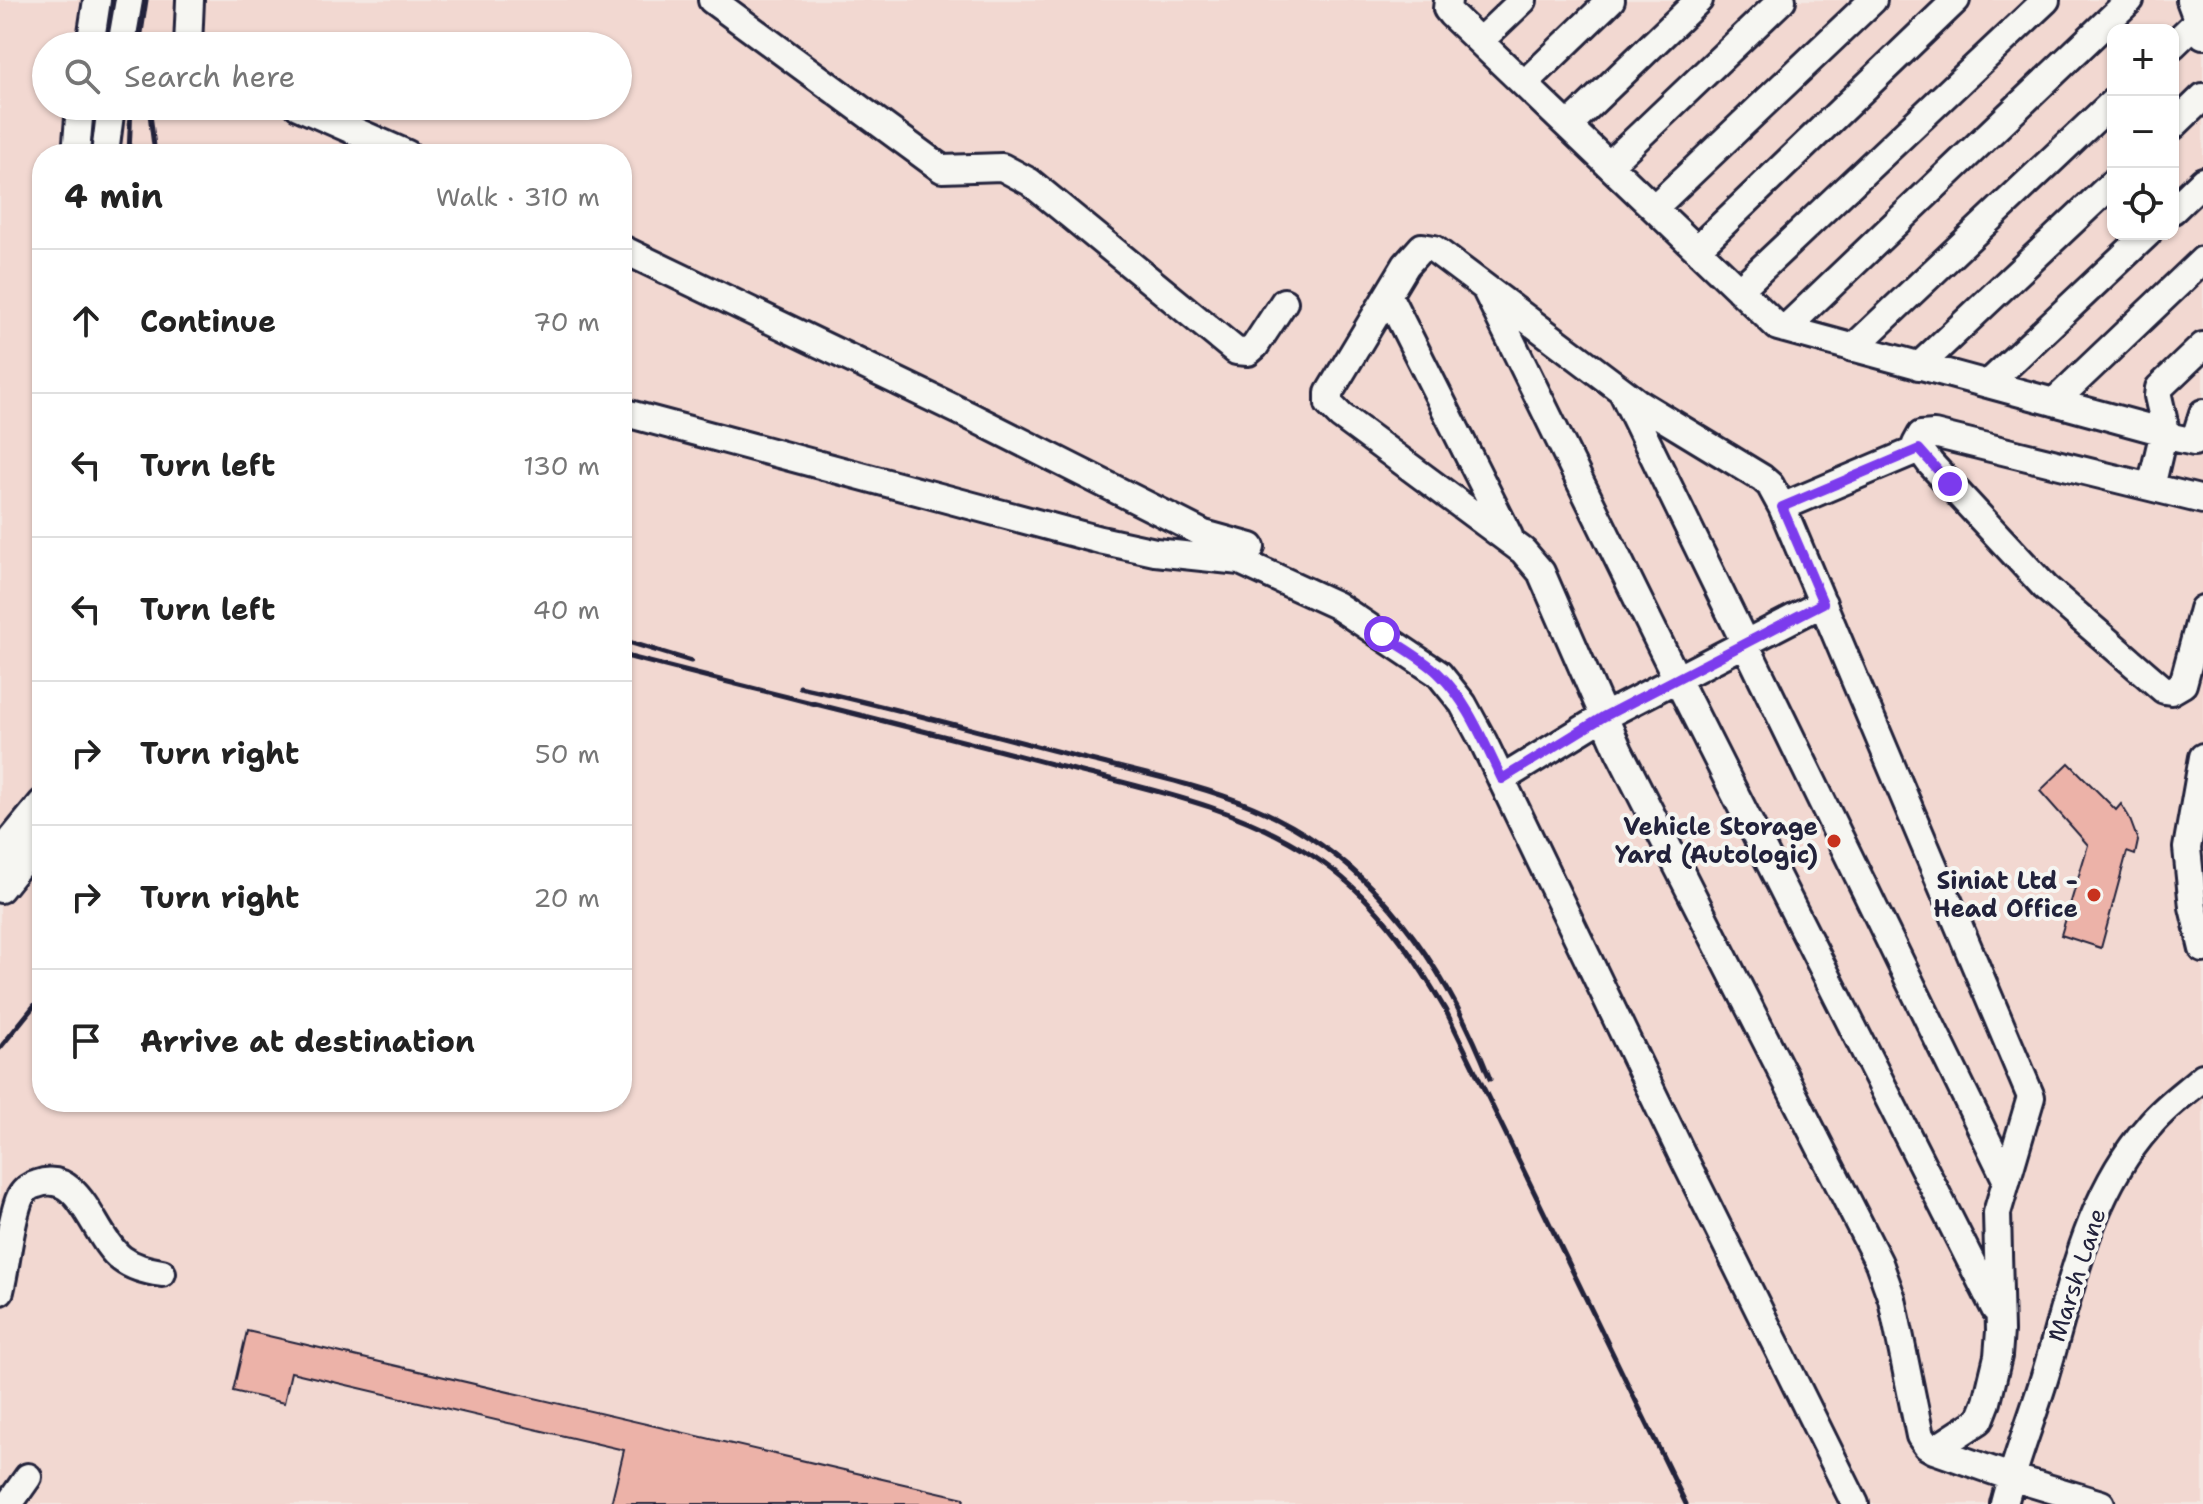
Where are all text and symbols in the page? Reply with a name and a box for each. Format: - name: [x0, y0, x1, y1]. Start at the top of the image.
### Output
- map controls: [2107, 24, 2179, 240]
- button: +: [2107, 24, 2179, 96]
- search box: [32, 32, 632, 120]
- icon: search: [60, 54, 104, 98]
- text: Search here: [124, 56, 295, 97]
- button: −: [2107, 96, 2179, 168]
- button: locate: [2107, 168, 2179, 240]
- text: 4 min: [64, 173, 163, 219]
- text: Walk · 310 m: [436, 179, 600, 214]
- icon: ahead: [64, 299, 108, 343]
- text: Continue: [140, 301, 276, 342]
- text: 70 m: [533, 304, 600, 339]
- icon: left: [64, 443, 108, 487]
- text: Turn left: [140, 445, 275, 486]
- text: 130 m: [523, 448, 600, 483]
- route end: [1932, 466, 1968, 502]
- icon: left: [64, 587, 108, 631]
- text: Turn left: [140, 589, 275, 630]
- text: 40 m: [533, 592, 600, 627]
- route start: [1364, 616, 1400, 652]
- icon: right: [64, 731, 108, 775]
- text: Turn right: [140, 733, 299, 774]
- text: 50 m: [535, 736, 600, 771]
- place label: Vehicle Storage Yard (Autologic): [1615, 811, 1818, 871]
- marker: Vehicle Storage Yard (Autologic): [1825, 832, 1843, 850]
- place label: Siniat Ltd - Head Office: [1933, 865, 2078, 925]
- icon: right: [64, 875, 108, 919]
- text: Turn right: [140, 877, 299, 918]
- text: 20 m: [533, 880, 600, 915]
- marker: Siniat Ltd - Head Office: [2085, 886, 2103, 904]
- icon: arrive: [64, 1019, 108, 1063]
- text: Arrive at destination: [140, 1021, 475, 1062]
- street label: Marsh Lane: [2040, 1204, 2114, 1346]

